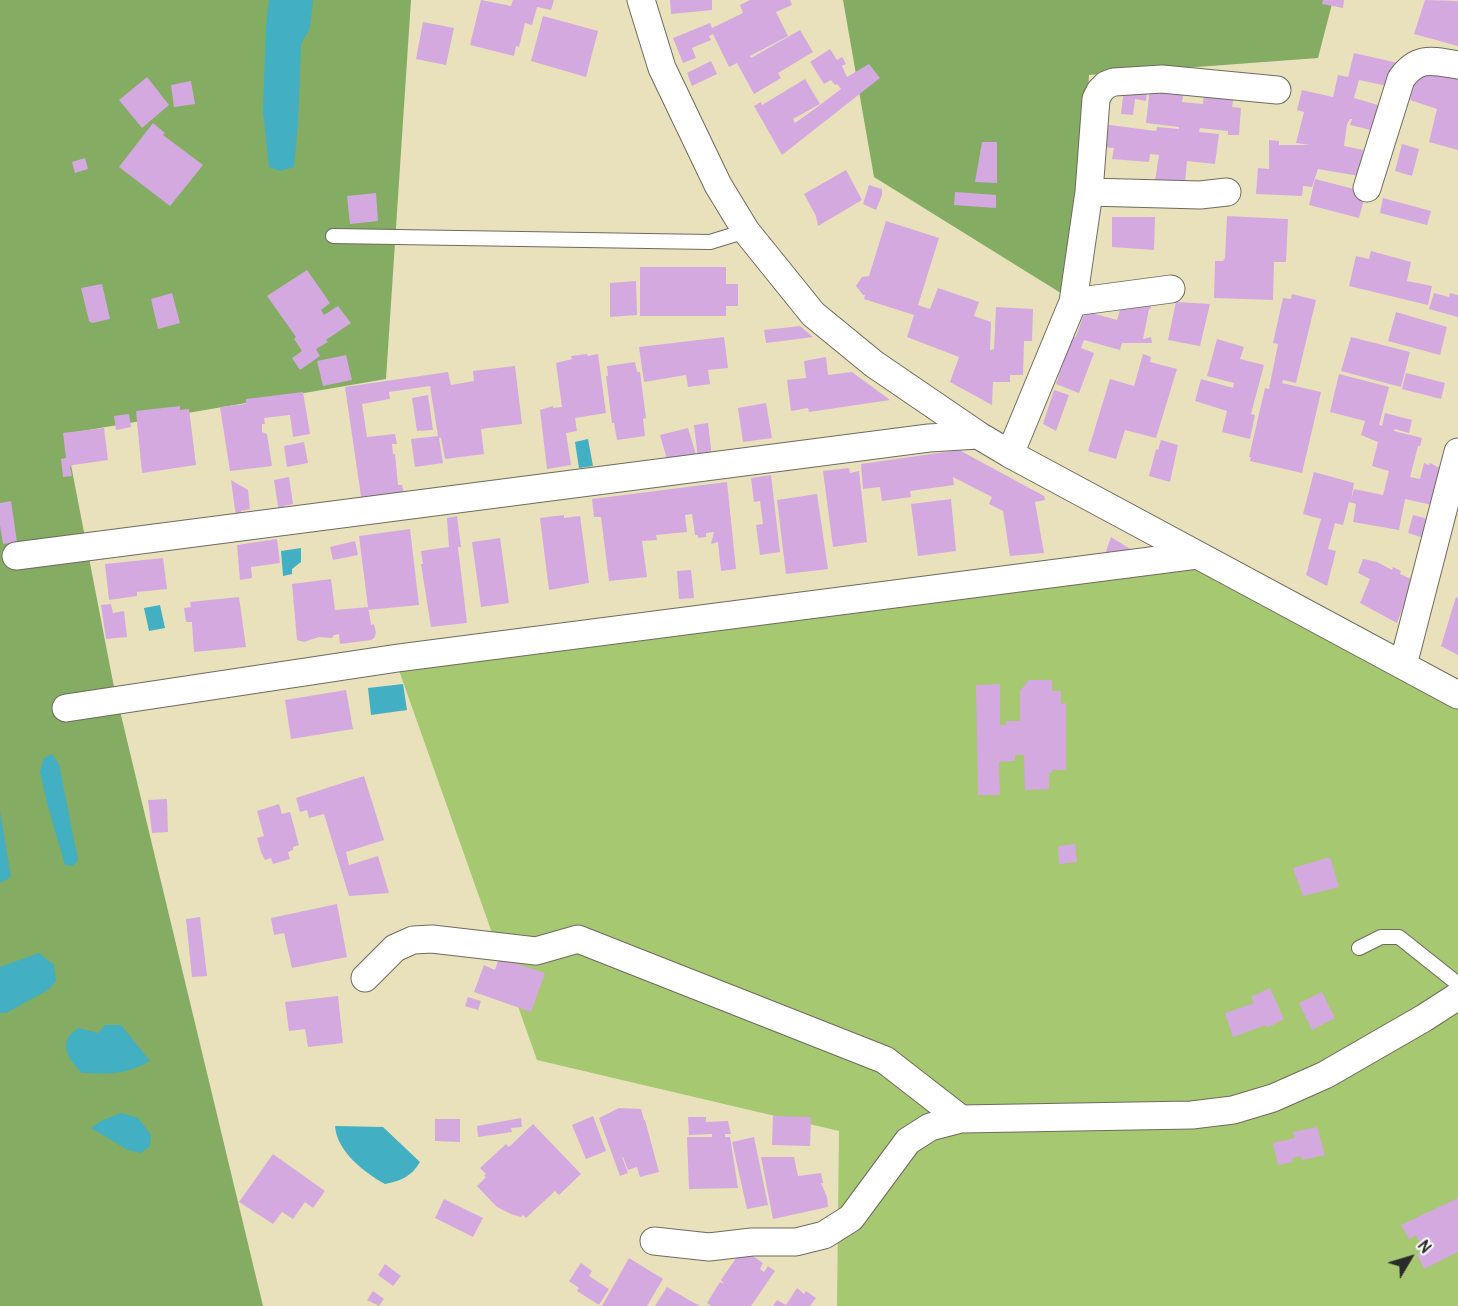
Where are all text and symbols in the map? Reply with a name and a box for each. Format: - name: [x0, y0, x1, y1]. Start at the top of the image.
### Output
- north arrow: [1380, 1228, 1440, 1288]
- text: N: [1413, 1236, 1435, 1257]

